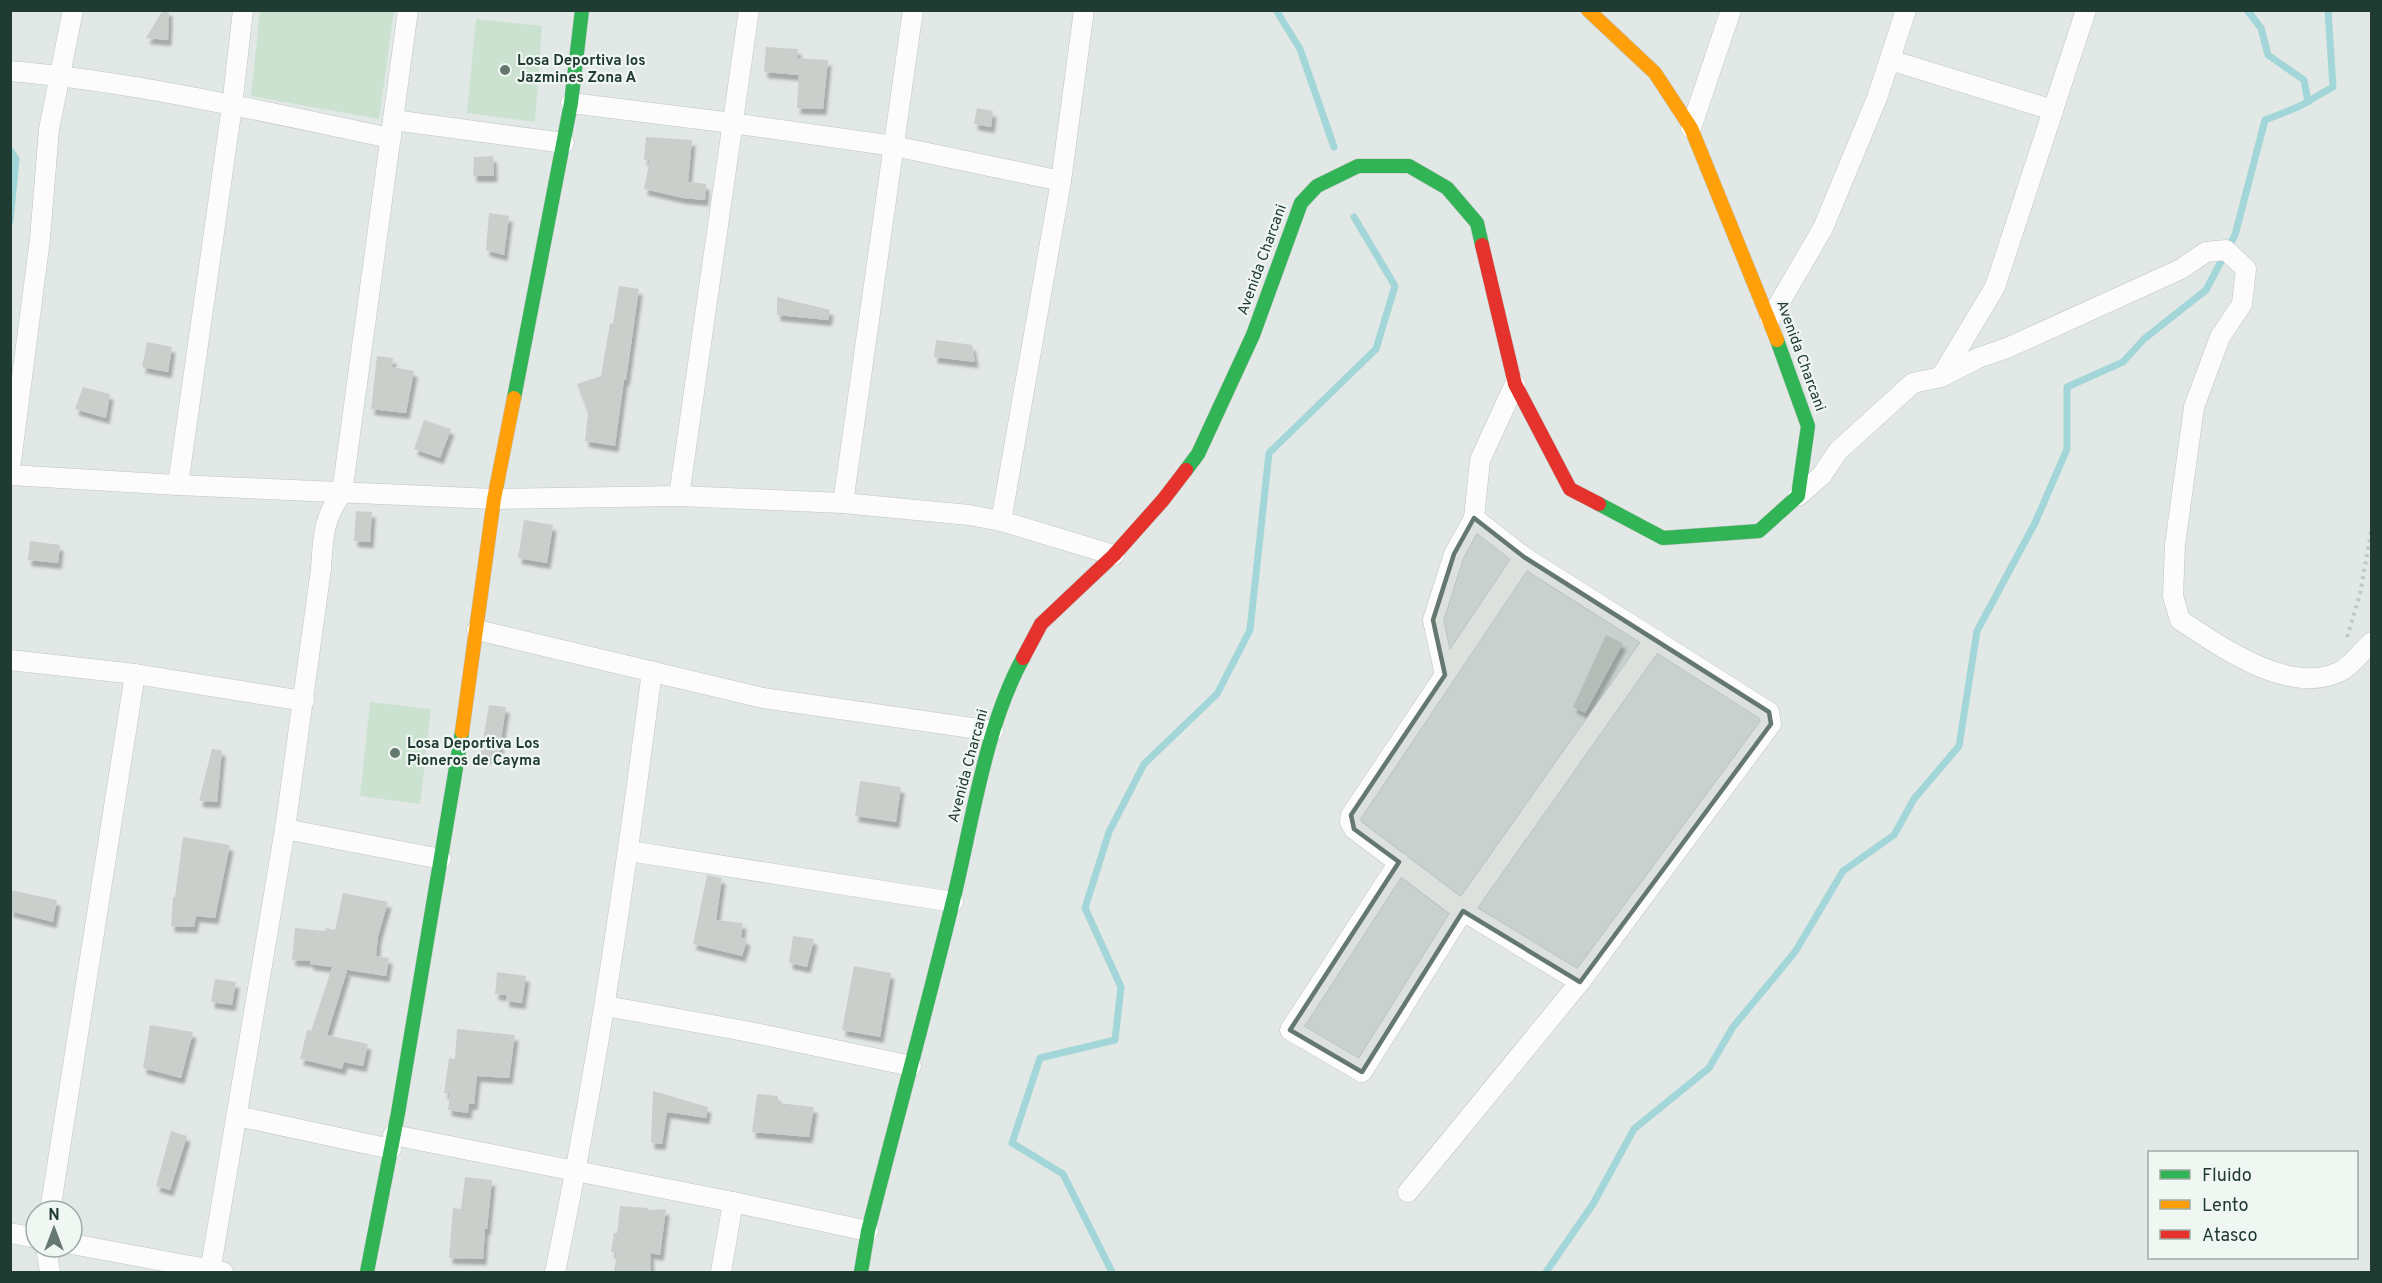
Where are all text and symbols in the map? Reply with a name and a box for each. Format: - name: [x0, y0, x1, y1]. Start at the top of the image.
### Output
- place label: Losa Deportiva los Jazmines Zona A: [517, 52, 646, 88]
- marker: Losa Deportiva los Jazmines Zona A: [498, 63, 512, 77]
- street label: Avenida Charcani: [1234, 202, 1292, 318]
- street label: Avenida Charcani: [1771, 298, 1829, 414]
- street label: Avenida Charcani: [945, 707, 993, 825]
- place label: Losa Deportiva Los Pioneros de Cayma: [407, 735, 541, 771]
- marker: Losa Deportiva Los Pioneros de Cayma: [388, 746, 402, 760]
- legend: [2148, 1151, 2358, 1259]
- text: Fluido: [2202, 1165, 2252, 1188]
- text: Lento: [2202, 1195, 2248, 1218]
- north arrow: [24, 1199, 84, 1259]
- text: N: [48, 1206, 60, 1226]
- text: Atasco: [2202, 1225, 2258, 1248]

